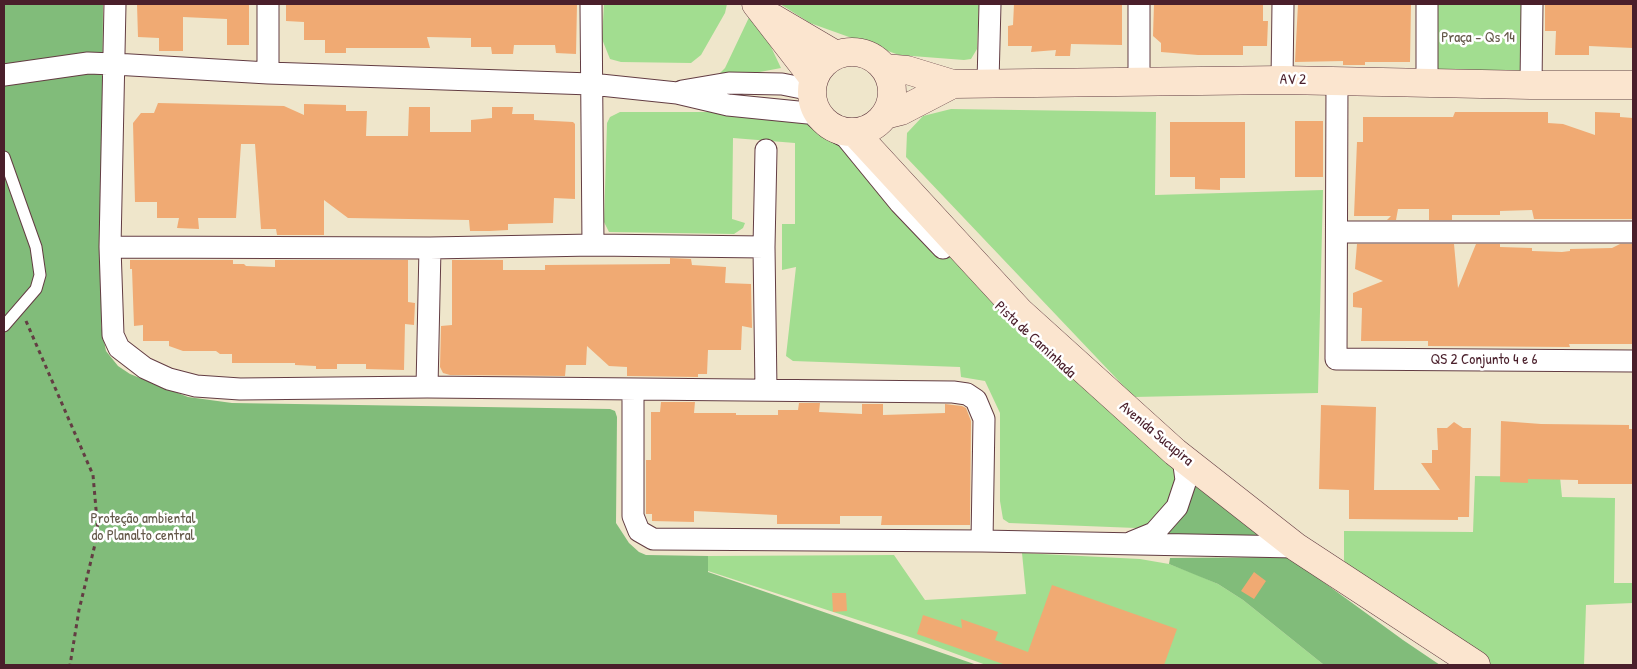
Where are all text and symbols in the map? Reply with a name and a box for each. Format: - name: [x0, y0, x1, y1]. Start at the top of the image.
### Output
- park label: Praça - Qs 14: [1441, 29, 1515, 47]
- street label: AV 2: [1280, 71, 1306, 89]
- street label: Pista de Caminhada: [991, 298, 1079, 382]
- street label: QS 2 Conjunto 4 e 6: [1430, 351, 1538, 369]
- street label: Avenida Sucupira: [1115, 398, 1197, 470]
- park label: Proteção ambiental do Planalto central: [91, 510, 195, 545]

